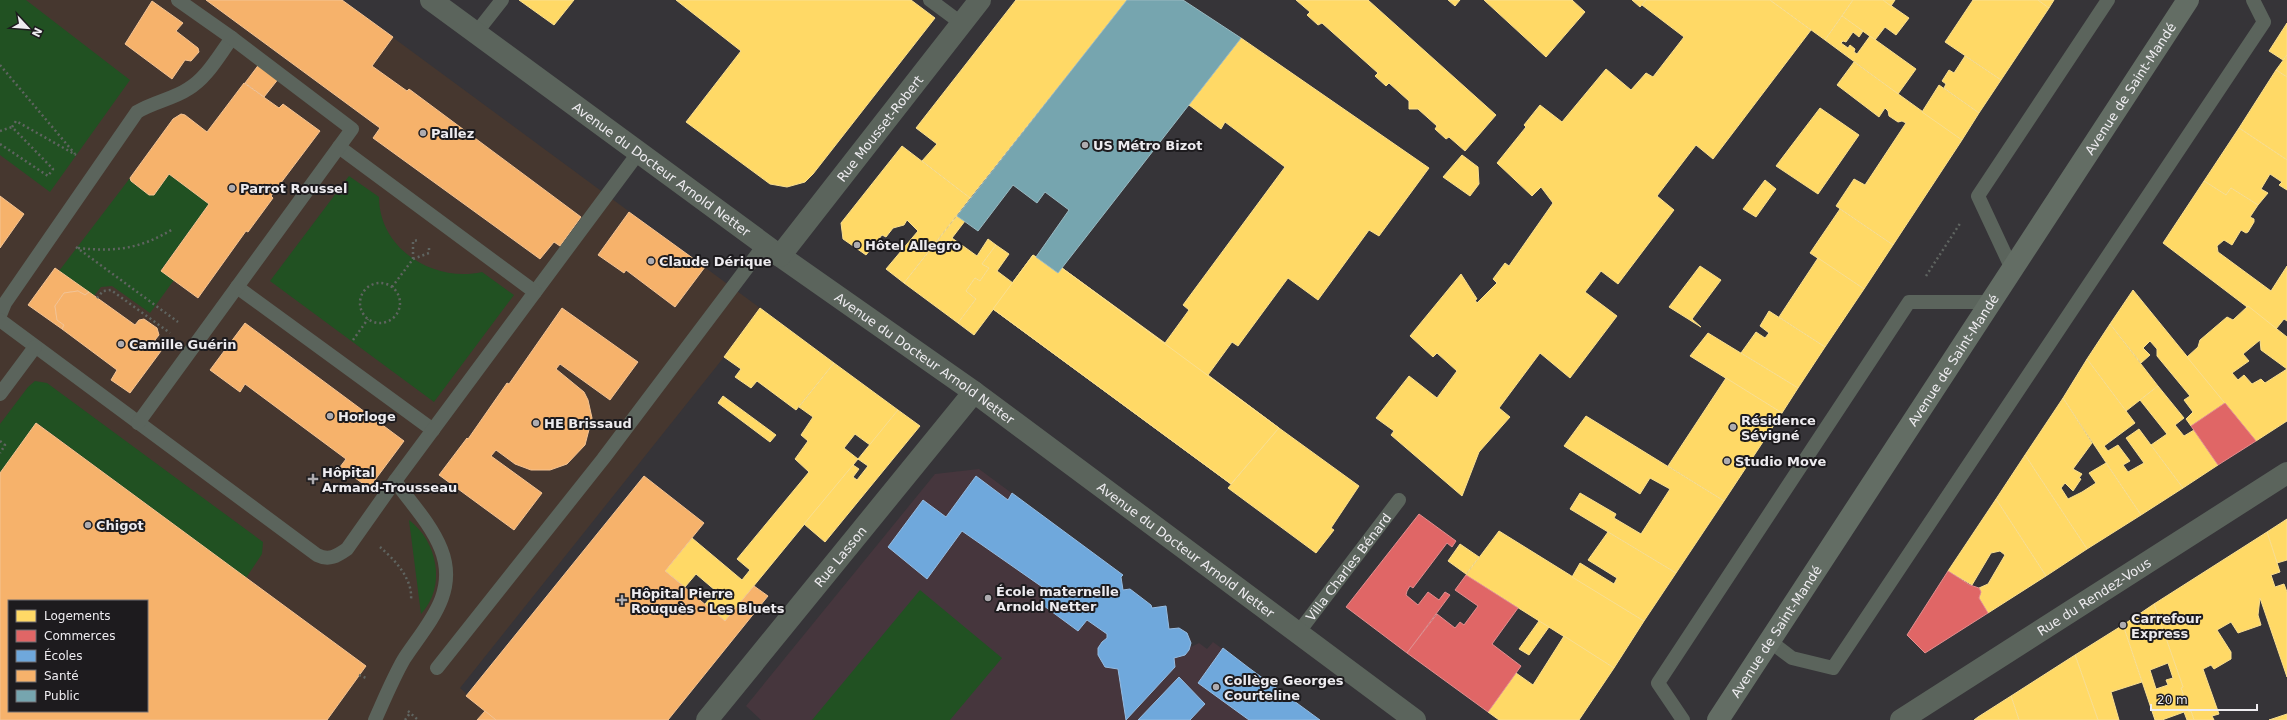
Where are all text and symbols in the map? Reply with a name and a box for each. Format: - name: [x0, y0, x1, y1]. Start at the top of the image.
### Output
- north arrow: [8, 8, 48, 48]
- street label: Avenue de Saint-Mandé: [2082, 20, 2179, 158]
- text: N: [29, 25, 44, 39]
- street label: Rue Mousset-Robert: [834, 72, 926, 185]
- street label: Avenue du Docteur Arnold Netter: [569, 99, 754, 240]
- place label: Pallez: [431, 126, 474, 141]
- marker: Pallez: [418, 128, 428, 138]
- place label: US Métro Bizot: [1093, 138, 1202, 153]
- marker: US Métro Bizot: [1080, 140, 1090, 150]
- place label: Parrot Roussel: [240, 181, 347, 196]
- marker: Parrot Roussel: [227, 183, 237, 193]
- place label: Hôtel Allegro: [865, 238, 961, 253]
- marker: Hôtel Allegro: [852, 240, 862, 250]
- place label: Claude Dérique: [659, 254, 772, 269]
- marker: Claude Dérique: [646, 256, 656, 266]
- street label: Avenue du Docteur Arnold Netter: [832, 290, 1018, 428]
- street label: Avenue de Saint-Mandé: [1905, 291, 2002, 429]
- place label: Camille Guérin: [129, 337, 236, 352]
- marker: Camille Guérin: [116, 339, 126, 349]
- place label: Horloge: [338, 409, 396, 424]
- marker: Horloge: [325, 411, 335, 421]
- place label: Résidence Sévigné: [1741, 413, 1816, 443]
- place label: HE Brissaud: [544, 416, 632, 431]
- marker: HE Brissaud: [531, 418, 541, 428]
- marker: Résidence Sévigné: [1728, 422, 1738, 432]
- place label: Studio Move: [1735, 454, 1826, 469]
- marker: Studio Move: [1722, 456, 1732, 466]
- place label: Hôpital Armand-Trousseau: [322, 465, 457, 495]
- marker: Hôpital Armand-Trousseau: [307, 473, 319, 485]
- street label: Avenue du Docteur Arnold Netter: [1094, 479, 1278, 621]
- street label: Villa Charles Bénard: [1303, 510, 1394, 624]
- place label: Chigot: [96, 518, 144, 533]
- marker: Chigot: [83, 520, 93, 530]
- street label: Rue Lasson: [811, 523, 870, 590]
- street label: Rue du Rendez-Vous: [2034, 555, 2154, 639]
- street label: Avenue de Saint-Mandé: [1728, 563, 1825, 700]
- place label: École maternelle Arnold Netter: [996, 584, 1119, 614]
- place label: Hôpital Pierre Rouquès - Les Bluets: [631, 586, 785, 616]
- marker: École maternelle Arnold Netter: [983, 593, 993, 603]
- marker: Hôpital Pierre Rouquès - Les Bluets: [616, 594, 628, 606]
- legend: [8, 600, 148, 712]
- text: Logements: [44, 609, 110, 623]
- place label: Carrefour Express: [2131, 611, 2202, 641]
- marker: Carrefour Express: [2118, 620, 2128, 630]
- text: Commerces: [44, 629, 115, 643]
- text: Écoles: [44, 648, 83, 663]
- text: Santé: [44, 669, 79, 683]
- place label: Collège Georges Courteline: [1224, 673, 1344, 703]
- marker: Collège Georges Courteline: [1211, 682, 1221, 692]
- scale bar: [2151, 686, 2257, 712]
- text: Public: [44, 689, 80, 703]
- text: 20 m: [2157, 693, 2188, 707]

